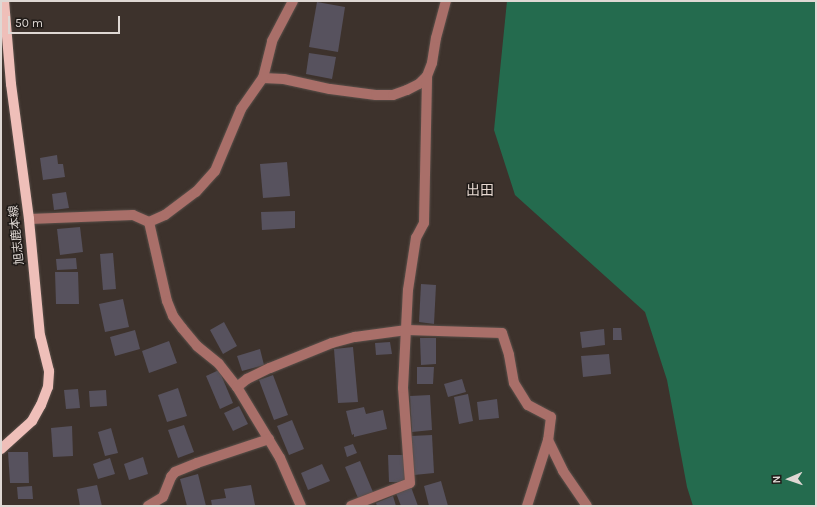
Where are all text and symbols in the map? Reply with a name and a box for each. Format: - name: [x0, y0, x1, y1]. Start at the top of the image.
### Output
- scale bar: [10, 8, 122, 34]
- text: 50 m: [15, 16, 43, 30]
- district label: 出田: [466, 183, 494, 199]
- street label: 旭志鹿本線: [7, 204, 27, 266]
- north arrow: [769, 459, 809, 499]
- text: N: [770, 475, 783, 484]

